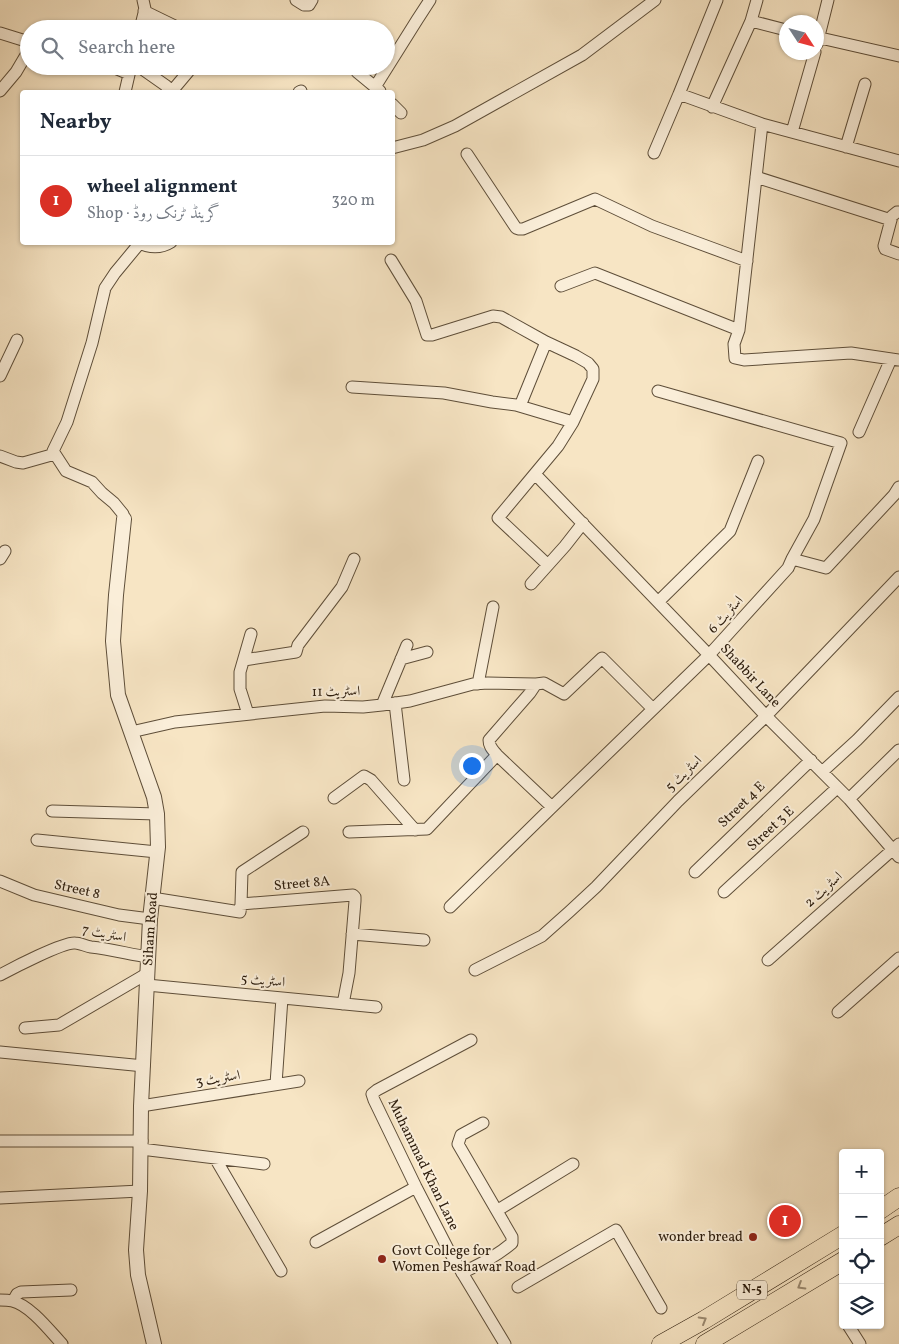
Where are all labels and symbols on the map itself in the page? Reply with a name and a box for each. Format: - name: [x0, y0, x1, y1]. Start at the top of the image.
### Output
- north arrow: [779, 15, 824, 60]
- street label: اسٹریٹ 6: [704, 592, 748, 638]
- street label: Shabbir Lane: [715, 640, 785, 712]
- street label: اسٹریٹ 11: [312, 682, 360, 702]
- street label: اسٹریٹ 5: [661, 752, 707, 796]
- your location: [459, 753, 485, 779]
- street label: Street 4 E: [714, 778, 770, 832]
- street label: Street 3 E: [743, 802, 799, 856]
- street label: اسٹریٹ 2: [801, 868, 847, 912]
- street label: Street 8A: [273, 872, 331, 896]
- street label: Street 8: [52, 876, 102, 904]
- street label: Siham Road: [139, 891, 163, 967]
- street label: اسٹریٹ 7: [80, 920, 128, 948]
- street label: اسٹریٹ 5: [240, 970, 286, 992]
- street label: اسٹریٹ 3: [194, 1066, 242, 1092]
- street label: Muhammad Khan Lane: [383, 1096, 463, 1234]
- pin: 1: [769, 1202, 801, 1240]
- place label: wonder bread: [658, 1228, 743, 1247]
- marker: wonder bread: [747, 1231, 759, 1243]
- place label: Govt College for Women Peshawar Road: [392, 1242, 536, 1277]
- marker: Govt College for Women Peshawar Road: [376, 1253, 388, 1265]
- road number: N-5: [737, 1280, 767, 1300]
- one-way arrow: [797, 1280, 806, 1290]
- one-way arrow: [698, 1317, 707, 1327]

